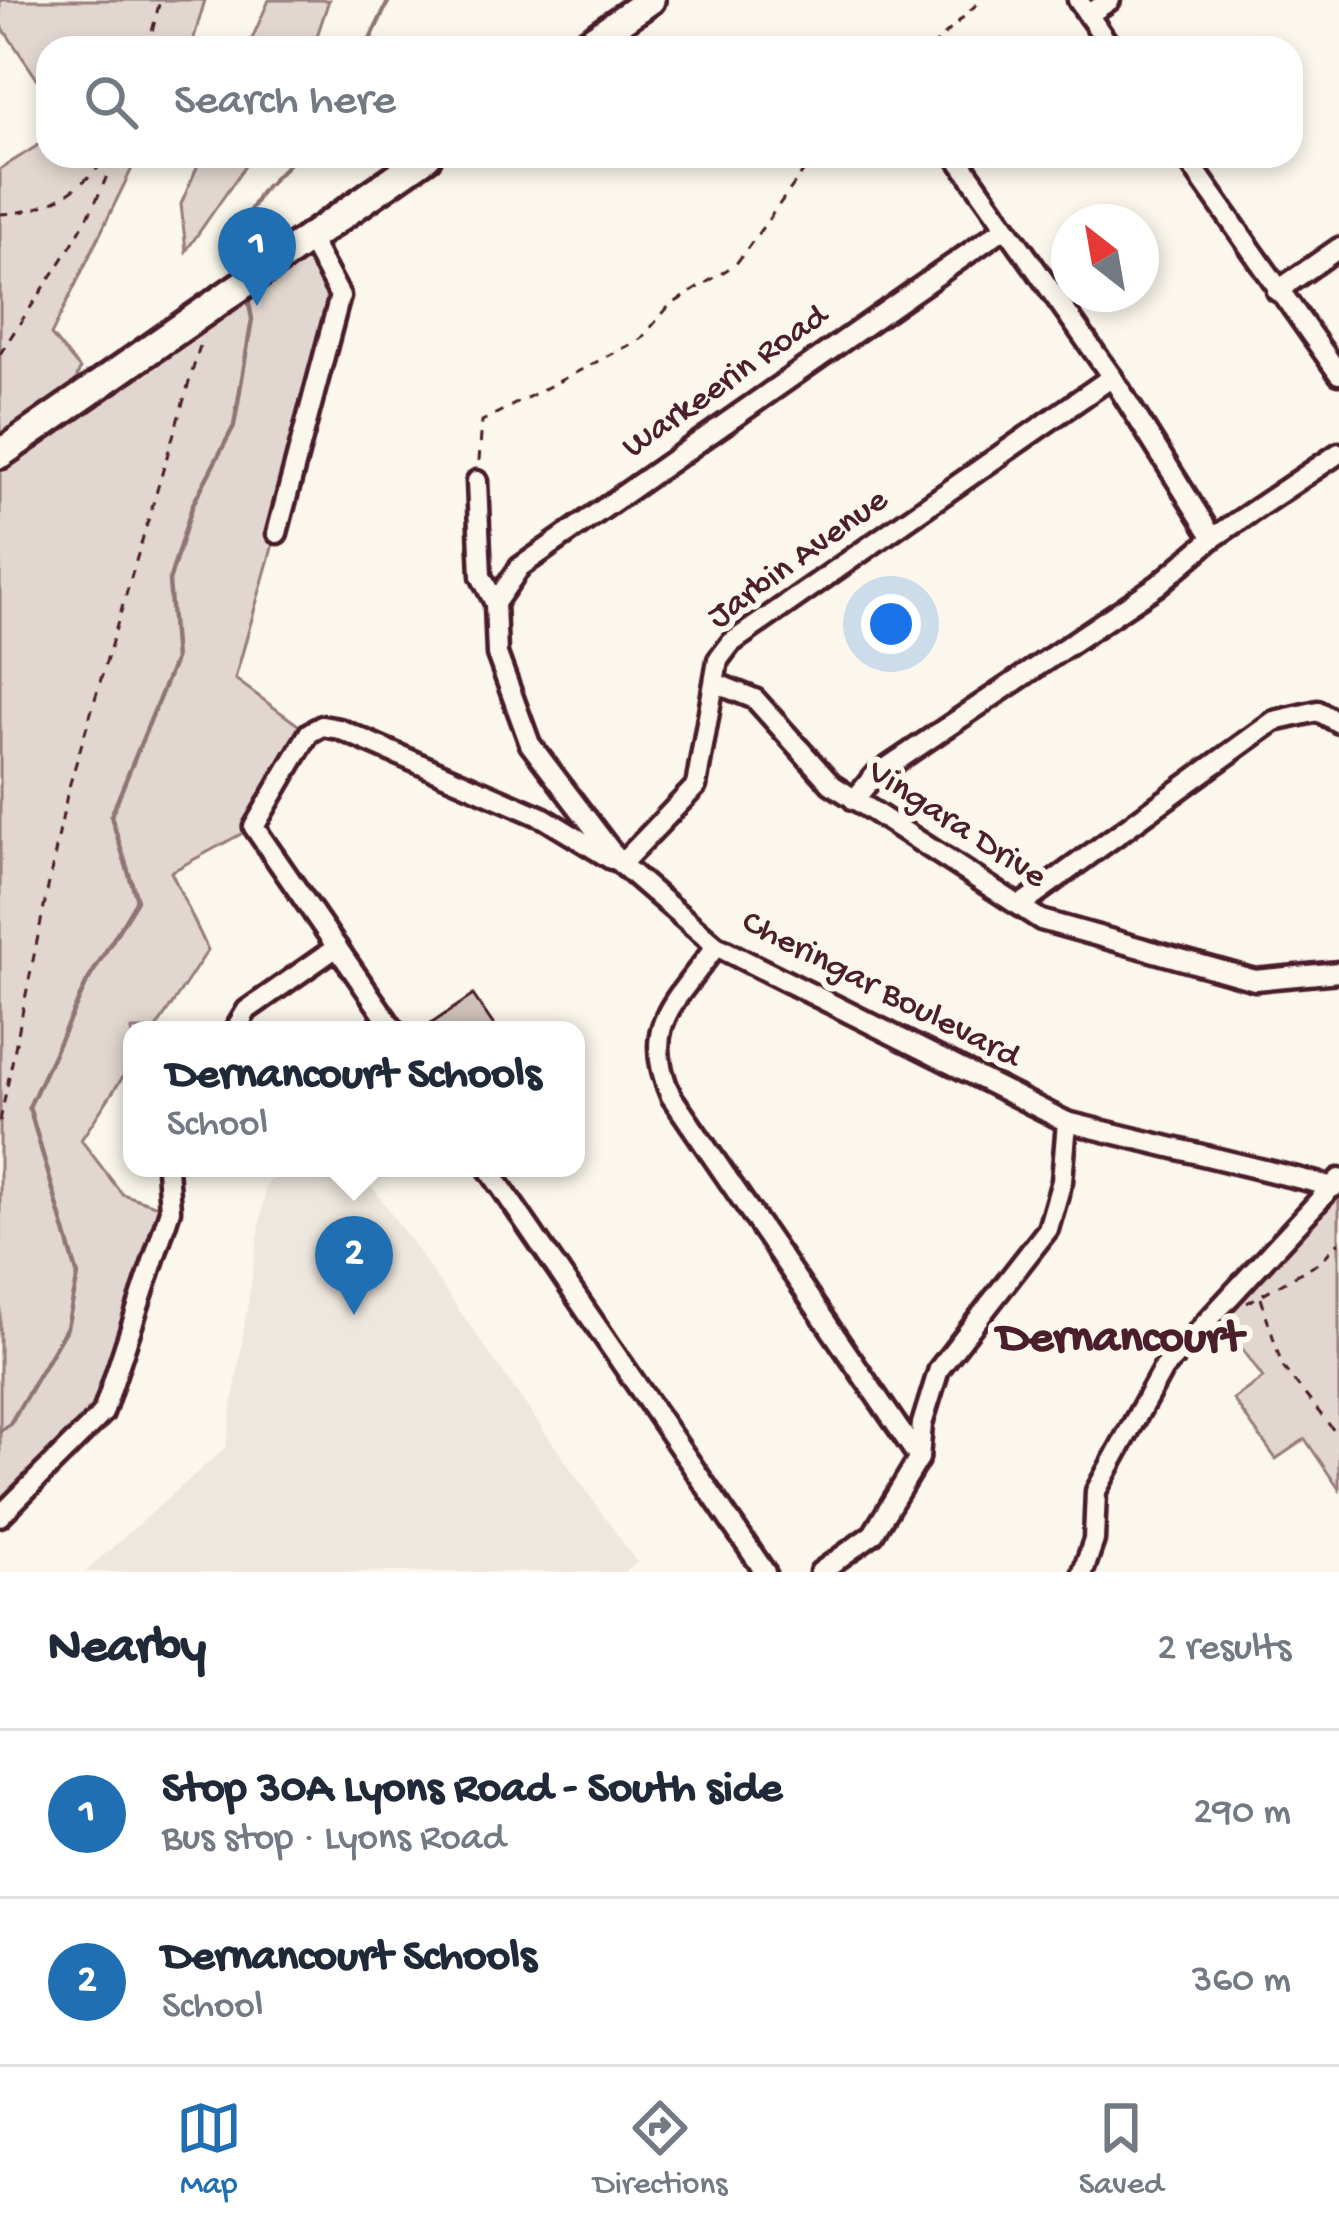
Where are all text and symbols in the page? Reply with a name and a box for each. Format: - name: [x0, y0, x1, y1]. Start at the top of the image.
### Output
- search box: [36, 36, 1303, 168]
- icon: search: [78, 69, 144, 135]
- text: Search here: [174, 76, 396, 129]
- north arrow: [1051, 204, 1159, 312]
- pin: 1: [218, 207, 296, 306]
- street label: Warkeerin Road: [615, 295, 840, 470]
- street label: Jarbin Avenue: [700, 480, 898, 640]
- your location: [861, 594, 921, 654]
- street label: Vingara Drive: [857, 752, 1054, 900]
- street label: Cheringar Boulevard: [733, 902, 1029, 1081]
- popup: [123, 1021, 585, 1177]
- text: Dernancourt Schools: [167, 1050, 541, 1103]
- text: School: [167, 1103, 268, 1149]
- pin: 2: [315, 1216, 393, 1315]
- district label: Dernancourt: [993, 1312, 1247, 1369]
- text: Nearby: [48, 1620, 206, 1680]
- text: 2 results: [1157, 1627, 1291, 1673]
- text: Stop 30A Lyons Road - South side: [162, 1764, 782, 1817]
- text: 1: [79, 1791, 95, 1837]
- text: 290 m: [1193, 1791, 1291, 1837]
- text: Bus stop · Lyons Road: [162, 1817, 505, 1863]
- text: Dernancourt Schools: [162, 1932, 536, 1985]
- text: 2: [77, 1959, 97, 2005]
- text: 360 m: [1192, 1959, 1291, 2005]
- text: School: [162, 1985, 263, 2031]
- tab: Map: [176, 2095, 242, 2205]
- tab: Directions: [593, 2095, 727, 2205]
- tab: Saved: [1079, 2095, 1163, 2205]

